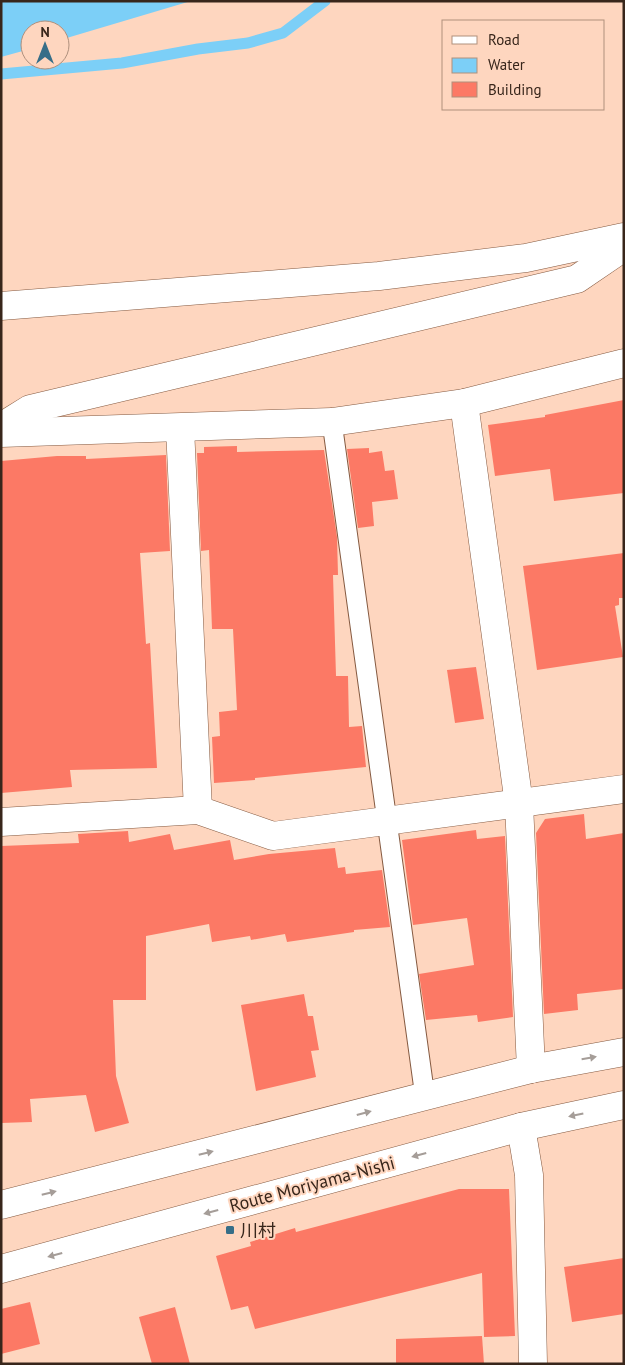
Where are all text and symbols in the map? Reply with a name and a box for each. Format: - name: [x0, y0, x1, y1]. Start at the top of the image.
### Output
- north arrow: [20, 20, 70, 70]
- legend: [442, 20, 605, 110]
- text: N: [40, 23, 50, 41]
- text: Road: [488, 30, 520, 49]
- text: Water: [488, 55, 525, 74]
- text: Building: [488, 80, 542, 99]
- one-way arrow: [582, 1054, 598, 1062]
- one-way arrow: [356, 1109, 371, 1117]
- one-way arrow: [569, 1111, 584, 1119]
- one-way arrow: [199, 1149, 214, 1157]
- street label: Route Moriyama-Nishi: [227, 1151, 397, 1217]
- one-way arrow: [411, 1151, 426, 1159]
- one-way arrow: [41, 1189, 56, 1197]
- one-way arrow: [204, 1208, 219, 1216]
- place label: 川村: [240, 1219, 276, 1242]
- marker: 川村: [224, 1224, 236, 1236]
- one-way arrow: [47, 1251, 62, 1259]

